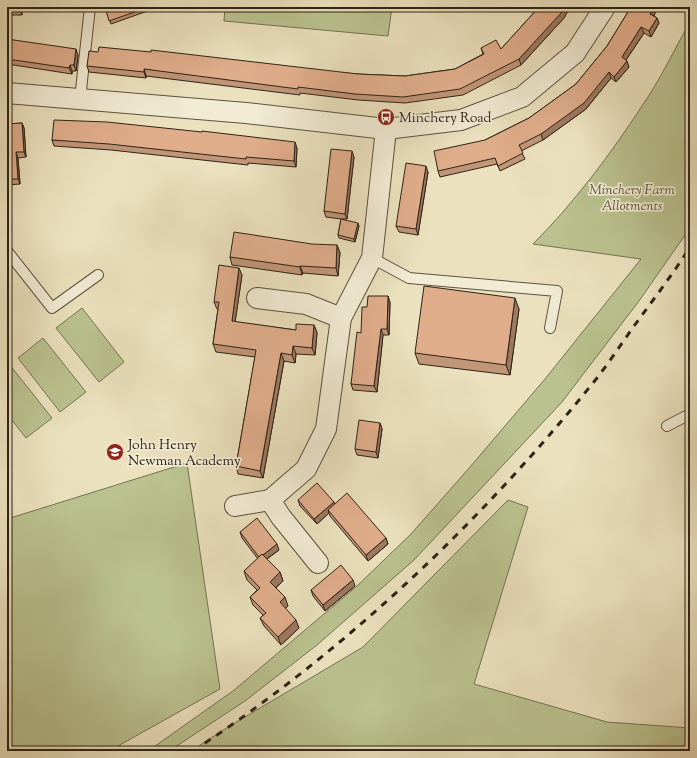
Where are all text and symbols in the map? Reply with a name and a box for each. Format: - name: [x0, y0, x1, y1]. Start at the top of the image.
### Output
- bus stop icon: Minchery Road: [376, 107, 396, 127]
- place label: Minchery Road: [399, 109, 492, 129]
- park label: Minchery Farm Allotments: [589, 181, 675, 217]
- place label: John Henry Newman Academy: [127, 436, 241, 472]
- school or university icon: John Henry Newman Academy: [105, 442, 125, 462]

